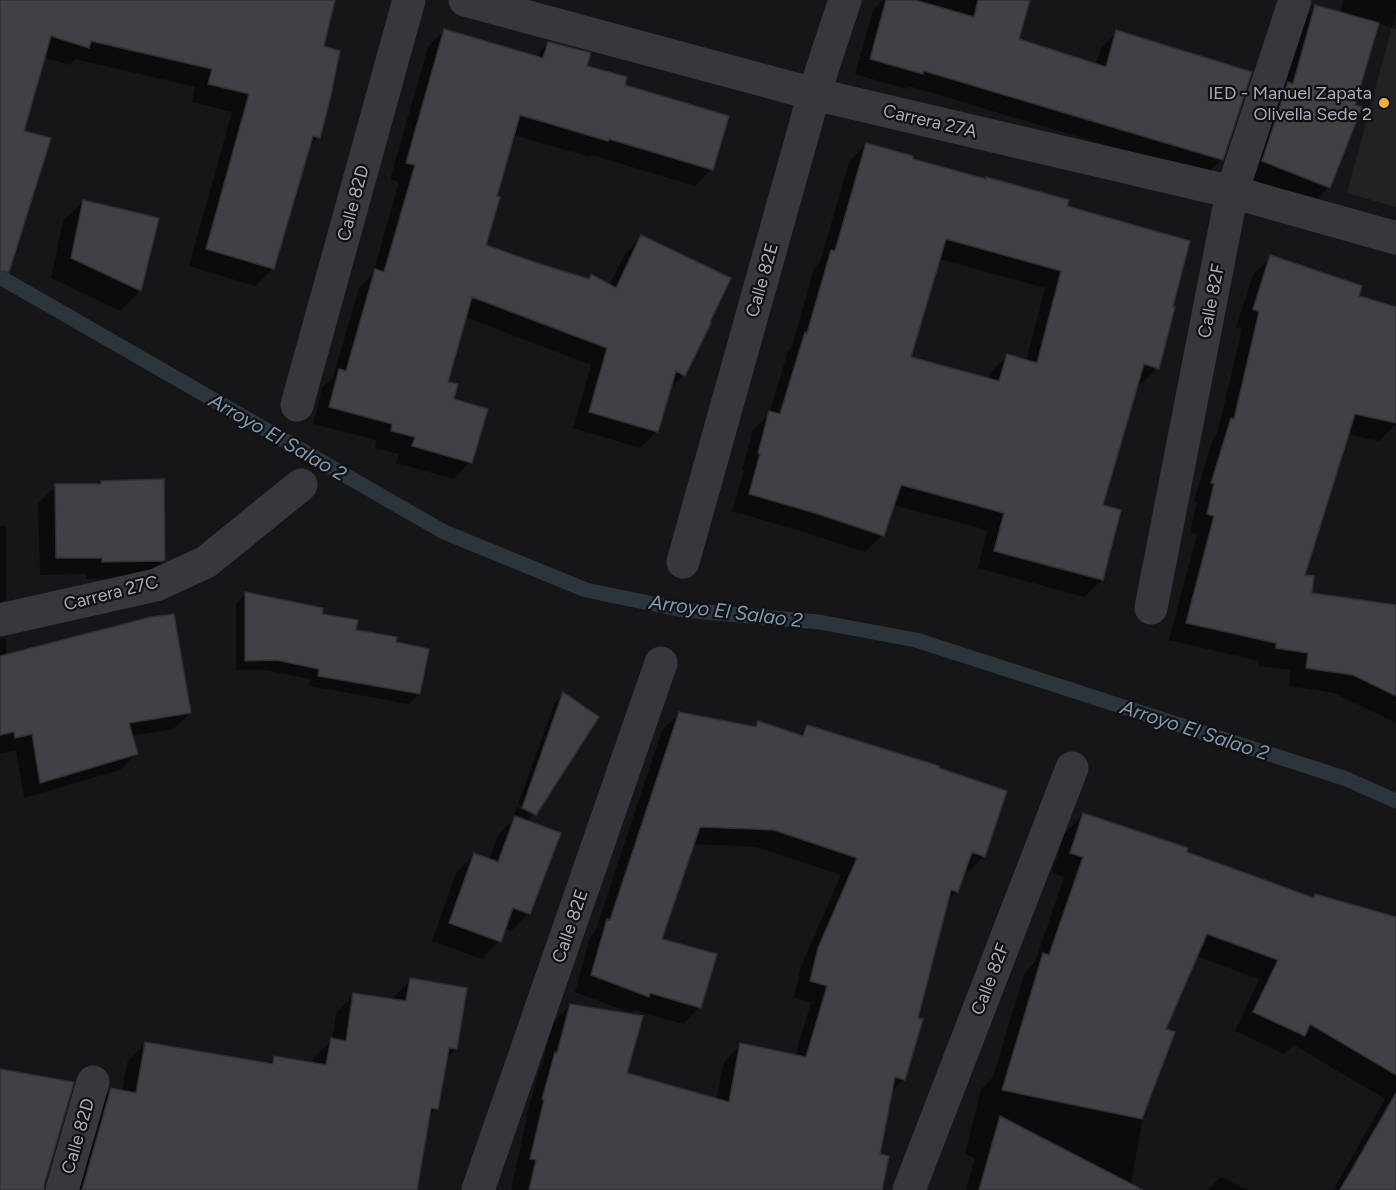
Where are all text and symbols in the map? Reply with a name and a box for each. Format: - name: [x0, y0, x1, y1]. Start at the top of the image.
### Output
- place label: IED - Manuel Zapata Olivella Sede 2: [1208, 82, 1372, 125]
- marker: IED - Manuel Zapata Olivella Sede 2: [1377, 96, 1391, 110]
- street label: Carrera 27A: [881, 100, 979, 142]
- street label: Calle 82D: [332, 163, 374, 243]
- street label: Calle 82E: [741, 240, 783, 320]
- street label: Calle 82F: [1193, 262, 1229, 340]
- water label: Arroyo El Salao 2: [204, 387, 351, 486]
- street label: Carrera 27C: [61, 571, 161, 615]
- water label: Arroyo El Salao 2: [647, 590, 804, 632]
- water label: Arroyo El Salao 2: [1117, 694, 1272, 765]
- street label: Calle 82E: [547, 886, 593, 966]
- street label: Calle 82F: [966, 940, 1014, 1018]
- street label: Calle 82D: [57, 1096, 99, 1176]

